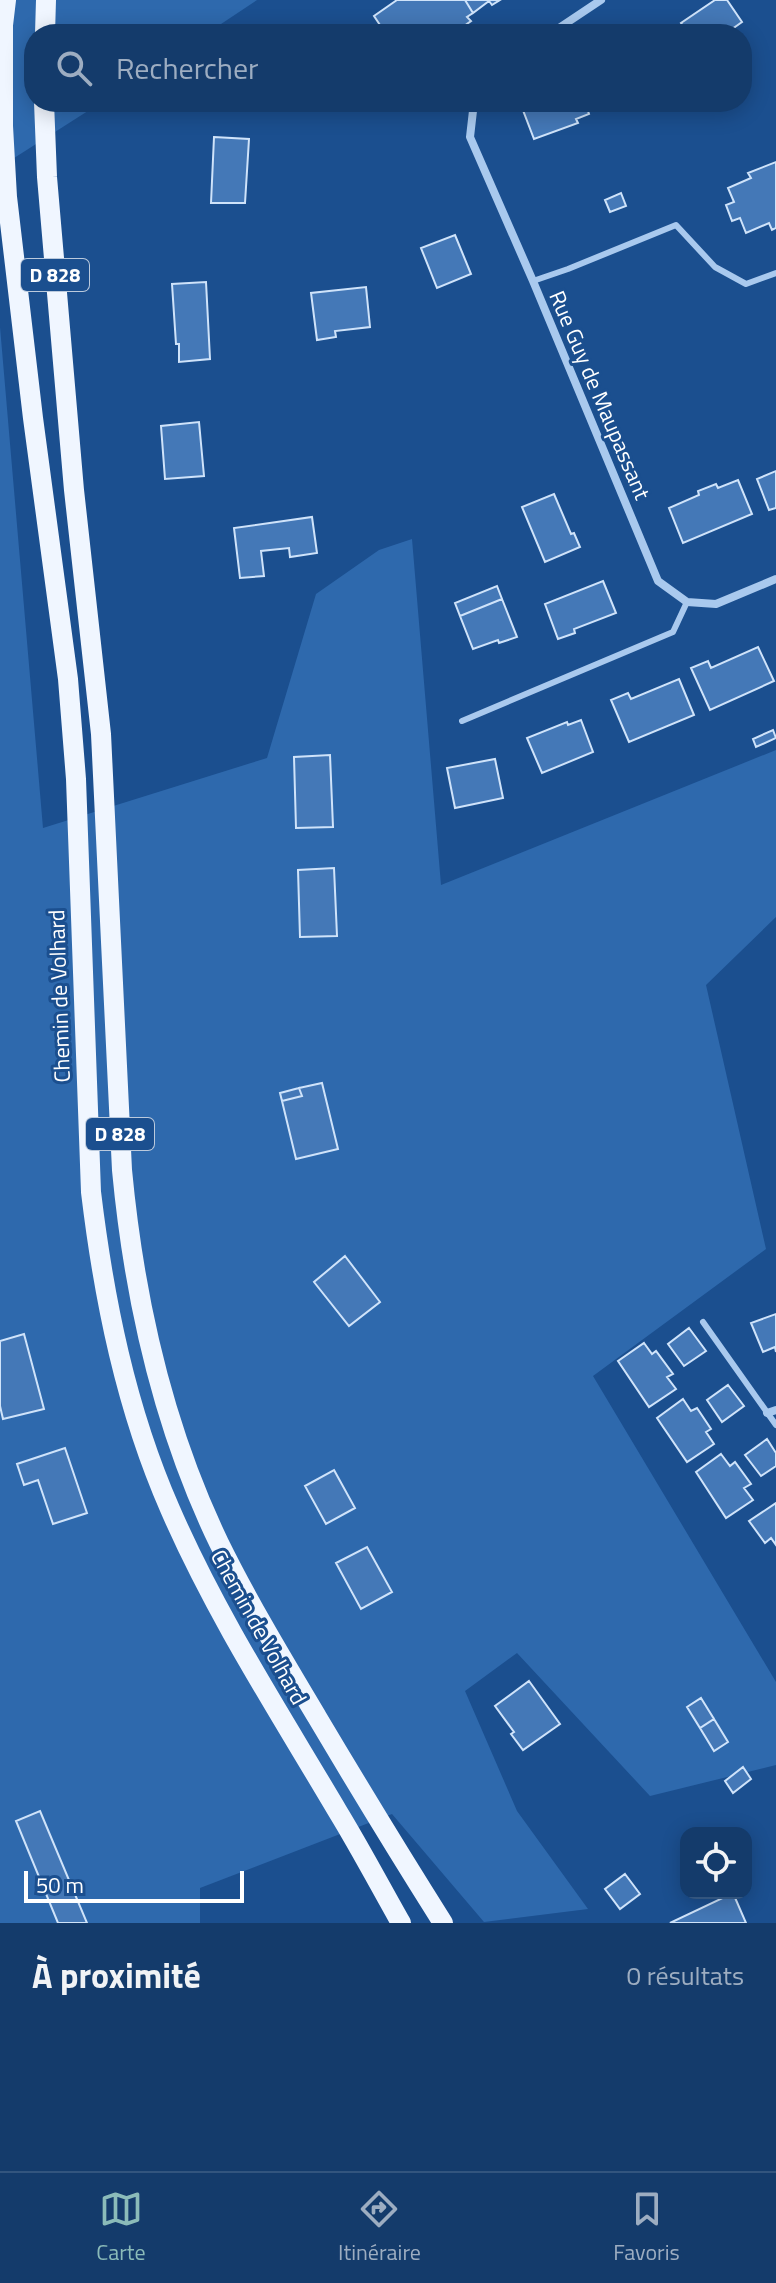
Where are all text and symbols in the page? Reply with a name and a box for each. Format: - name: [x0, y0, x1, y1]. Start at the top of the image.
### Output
- search box: [24, 24, 752, 112]
- text: Rechercher: [116, 45, 259, 91]
- icon: search: [52, 46, 96, 90]
- road number: D 828: [21, 259, 89, 291]
- street label: Rue Guy de Maupassant: [541, 285, 660, 505]
- street label: Chemin de Volhard: [39, 909, 79, 1083]
- road number: D 828: [86, 1118, 154, 1150]
- street label: Chemin de Volhard: [202, 1543, 316, 1711]
- map controls: [680, 1827, 752, 1899]
- button: locate: [680, 1827, 752, 1899]
- scale bar: [24, 1867, 244, 1903]
- text: 50 m: [36, 1868, 84, 1902]
- text: À proximité: [32, 1949, 201, 2001]
- text: 0 résultats: [627, 1956, 744, 1995]
- tab: Carte: [96, 2187, 146, 2269]
- tab: Itinéraire: [338, 2187, 421, 2269]
- tab: Favoris: [613, 2187, 680, 2269]

